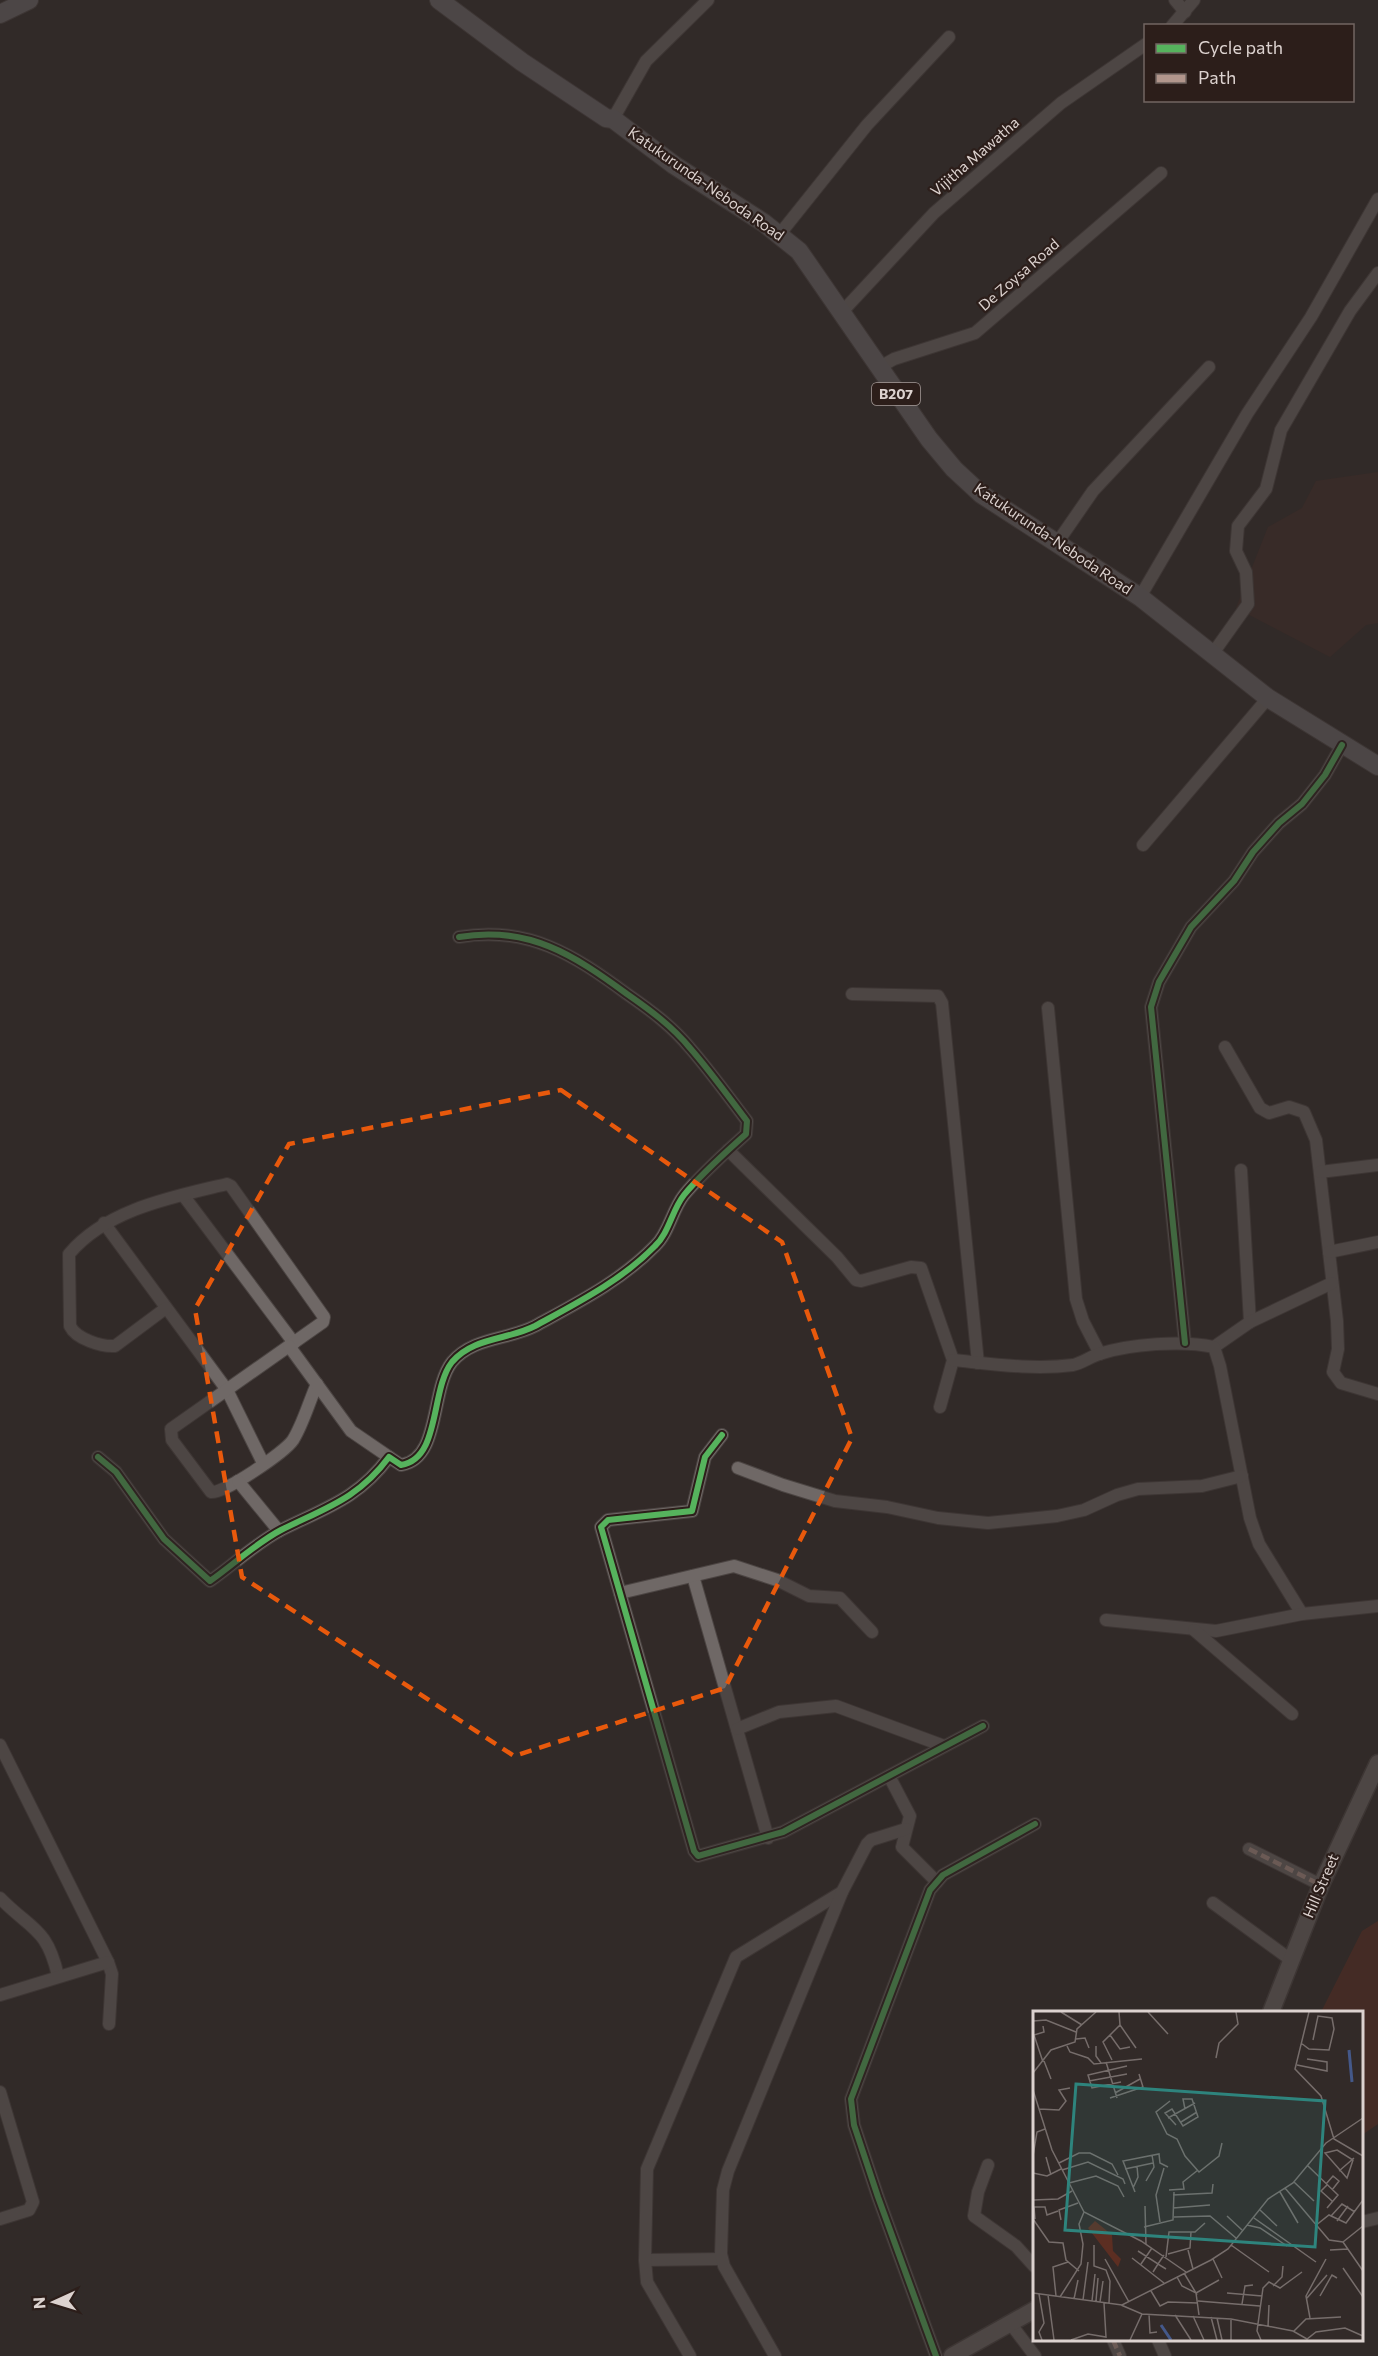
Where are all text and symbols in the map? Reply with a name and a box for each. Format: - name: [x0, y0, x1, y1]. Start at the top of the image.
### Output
- legend: [1144, 24, 1354, 102]
- text: Cycle path: [1198, 36, 1283, 58]
- text: Path: [1198, 66, 1236, 88]
- street label: Vijitha Mawatha: [926, 113, 1022, 200]
- street label: Katukurunda-Neboda Road: [625, 122, 788, 244]
- street label: De Zoysa Road: [974, 234, 1062, 314]
- road number: B207: [872, 383, 920, 405]
- street label: Katukurunda-Neboda Road: [971, 479, 1136, 598]
- street label: Hill Street: [1299, 1851, 1342, 1920]
- inset map: [1033, 2011, 1363, 2341]
- north arrow: [24, 2272, 84, 2332]
- text: N: [29, 2296, 48, 2310]

